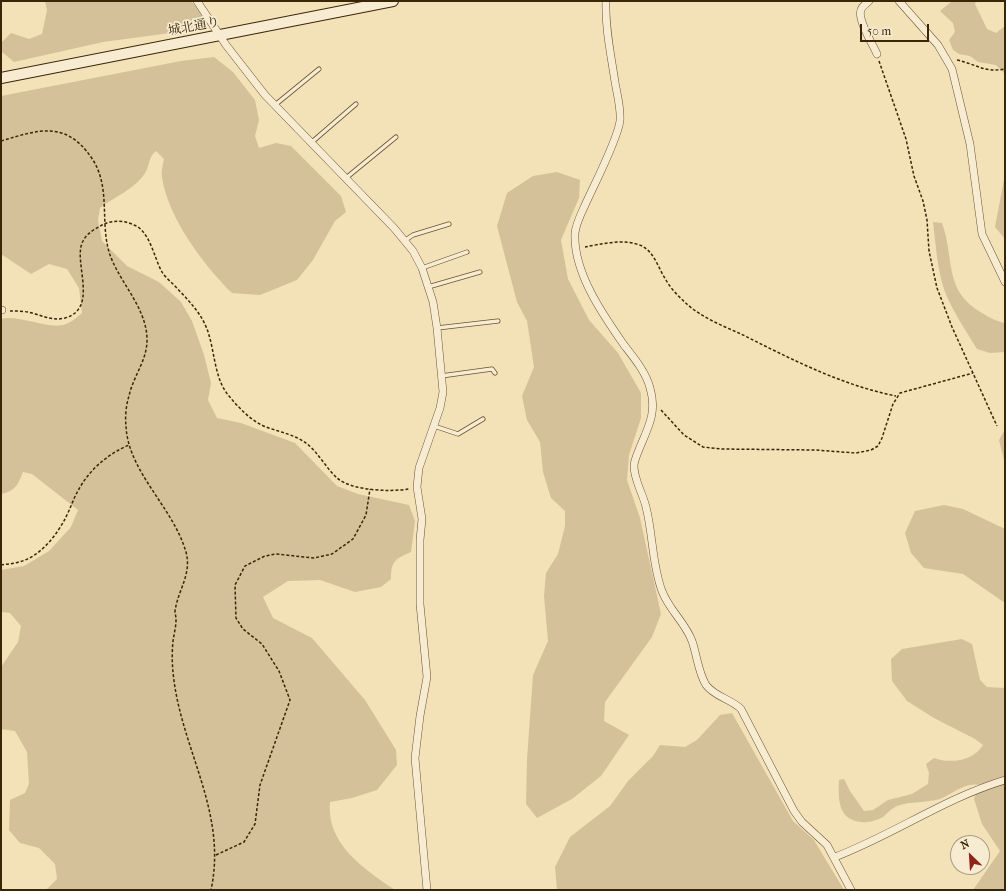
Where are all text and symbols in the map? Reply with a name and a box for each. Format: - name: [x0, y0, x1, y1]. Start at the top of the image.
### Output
- street label: 城北通り: [167, 14, 221, 40]
- scale bar: [862, 16, 931, 42]
- text: 50 m: [867, 24, 891, 38]
- north arrow: [950, 835, 990, 875]
- text: N: [959, 837, 972, 852]

